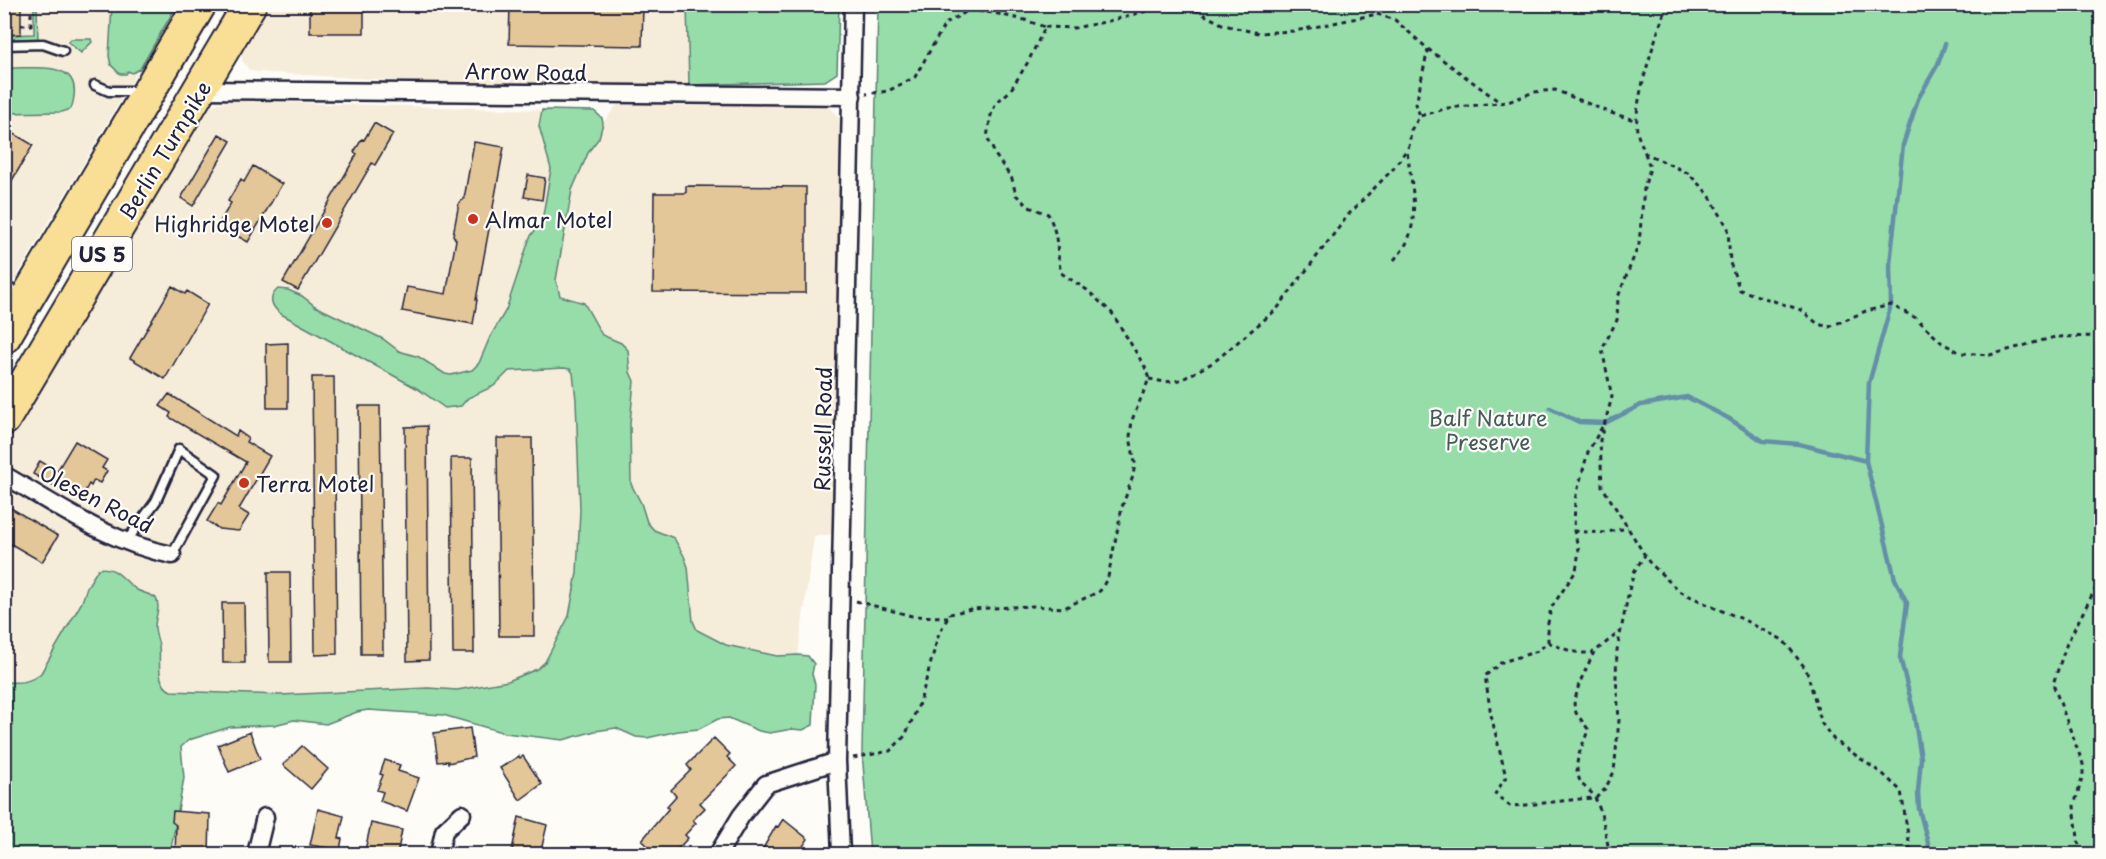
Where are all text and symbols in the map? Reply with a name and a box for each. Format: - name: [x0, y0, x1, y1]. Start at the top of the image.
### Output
- street label: Arrow Road: [465, 54, 587, 88]
- street label: Berlin Turnpike: [110, 74, 218, 226]
- place label: Almar Motel: [485, 203, 612, 235]
- place label: Highridge Motel: [154, 207, 315, 239]
- marker: Almar Motel: [466, 212, 480, 226]
- marker: Highridge Motel: [320, 216, 334, 230]
- road number: US 5: [72, 237, 132, 271]
- street label: Russell Road: [805, 366, 839, 492]
- park label: Balf Nature Preserve: [1429, 401, 1547, 457]
- street label: Olesen Road: [34, 456, 160, 540]
- place label: Terra Motel: [256, 467, 374, 499]
- marker: Terra Motel: [237, 476, 251, 490]

